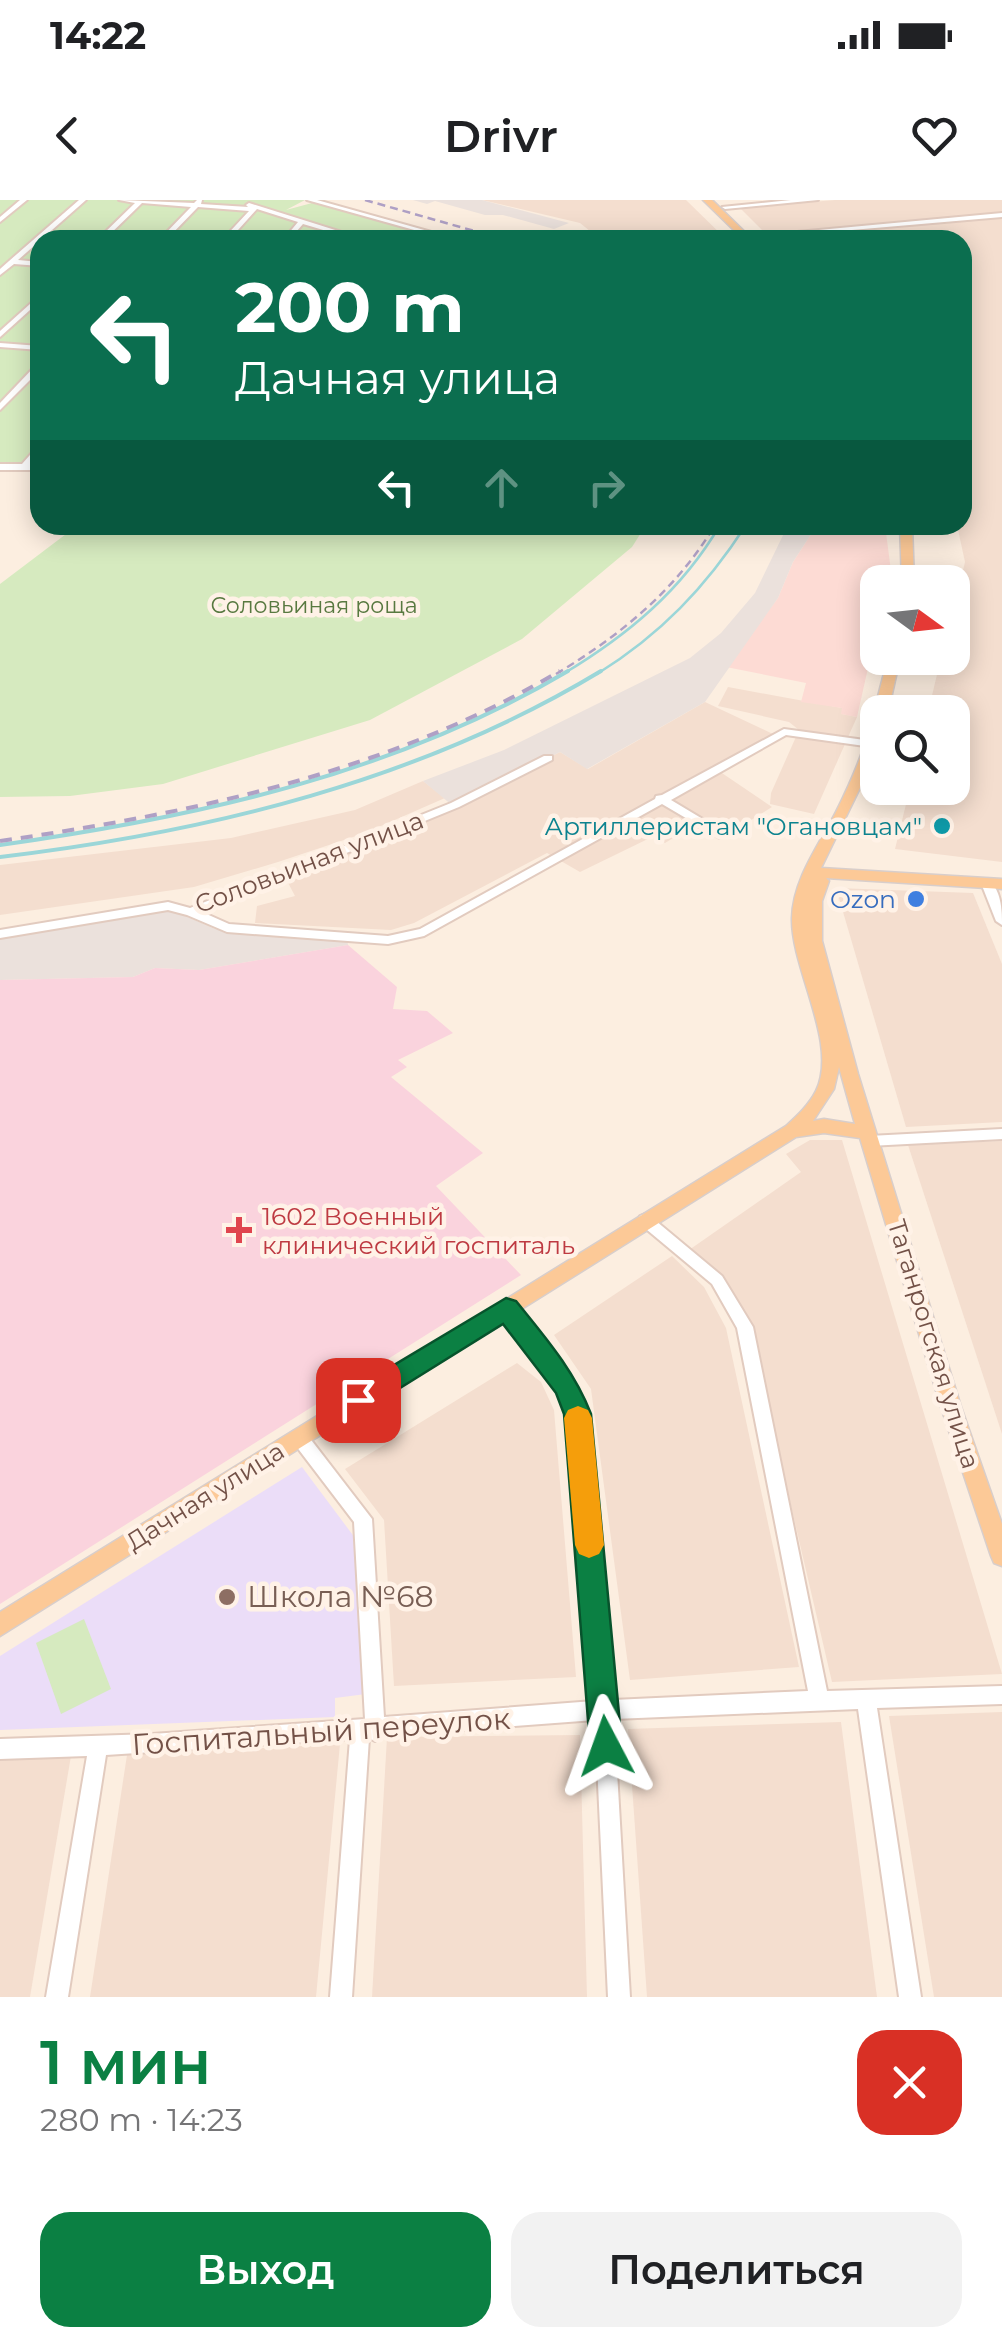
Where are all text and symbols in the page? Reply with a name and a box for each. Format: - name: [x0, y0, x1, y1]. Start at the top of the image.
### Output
- text: 14:22: [50, 12, 146, 59]
- icon: back: [40, 108, 95, 163]
- text: Drivr: [444, 108, 558, 163]
- icon: heart: [907, 108, 962, 163]
- text: 200 m: [235, 264, 465, 350]
- icon: left: [70, 270, 200, 400]
- text: Дачная улица: [235, 350, 560, 405]
- icon: left: [369, 460, 424, 515]
- icon: ahead: [474, 460, 529, 515]
- icon: right: [579, 460, 634, 515]
- north arrow: [860, 565, 970, 675]
- map controls: [860, 565, 970, 805]
- park label: Соловьиная роща: [210, 592, 418, 619]
- button: search: [860, 695, 970, 805]
- street label: Соловьиная улица: [190, 805, 428, 919]
- place label: Артиллеристам "Огановцам": [544, 811, 922, 841]
- marker: Артиллеристам "Огановцам": [931, 815, 953, 837]
- place label: Ozon: [830, 884, 896, 914]
- marker: Ozon: [905, 888, 927, 910]
- place label: 1602 Военный клинический госпиталь: [262, 1201, 575, 1260]
- street label: Таганрогская улица: [882, 1216, 986, 1472]
- marker: 1602 Военный клинический госпиталь: [226, 1217, 252, 1243]
- pin: [316, 1358, 401, 1443]
- icon: arrive: [331, 1373, 386, 1428]
- street label: Дачная улица: [120, 1435, 290, 1557]
- place label: Школа №68: [247, 1578, 434, 1615]
- marker: Школа №68: [216, 1586, 238, 1608]
- position arrow: [554, 1694, 658, 1798]
- street label: Госпитальный переулок: [130, 1700, 512, 1763]
- text: 1 мин: [40, 2026, 211, 2099]
- button: close: [857, 2030, 962, 2135]
- text: 280 m · 14:23: [40, 2100, 243, 2139]
- button: Выход: [40, 2212, 491, 2327]
- button: Поделиться: [511, 2212, 962, 2327]

